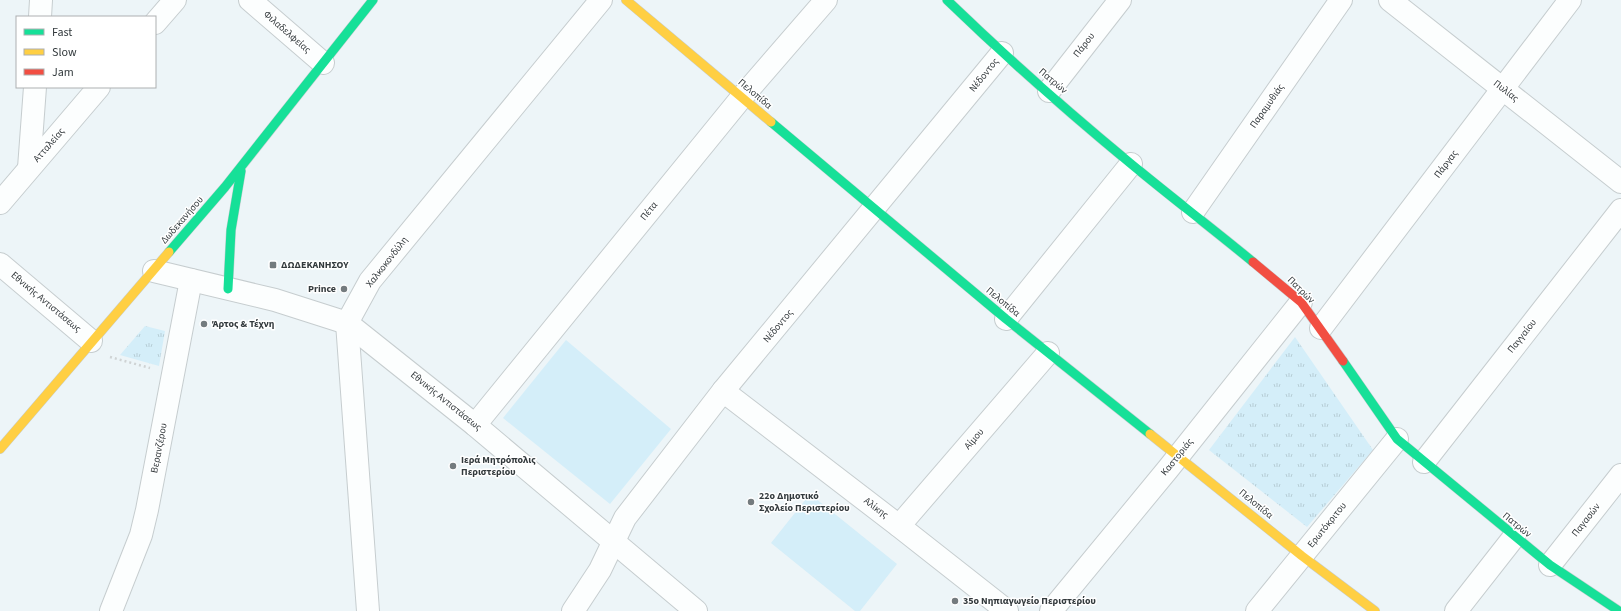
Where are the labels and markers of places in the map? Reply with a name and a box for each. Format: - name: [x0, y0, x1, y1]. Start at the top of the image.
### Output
- place label: ΔΩΔΕΚΑΝΗΣΟΥ: [281, 258, 349, 272]
- marker: ΔΩΔΕΚΑΝΗΣΟΥ: [268, 260, 278, 270]
- place label: Prince: [308, 282, 336, 296]
- marker: Prince: [339, 284, 349, 294]
- place label: Άρτος & Τέχνη: [212, 317, 275, 331]
- marker: Άρτος & Τέχνη: [199, 319, 209, 329]
- place label: Ιερά Μητρόπολις Περιστερίου: [461, 453, 536, 479]
- marker: Ιερά Μητρόπολις Περιστερίου: [448, 461, 458, 471]
- place label: 22ο Δημοτικό Σχολείο Περιστερίου: [759, 489, 850, 515]
- marker: 22ο Δημοτικό Σχολείο Περιστερίου: [746, 497, 756, 507]
- place label: 35ο Νηπιαγωγείο Περιστερίου: [963, 594, 1096, 608]
- marker: 35ο Νηπιαγωγείο Περιστερίου: [950, 596, 960, 606]

